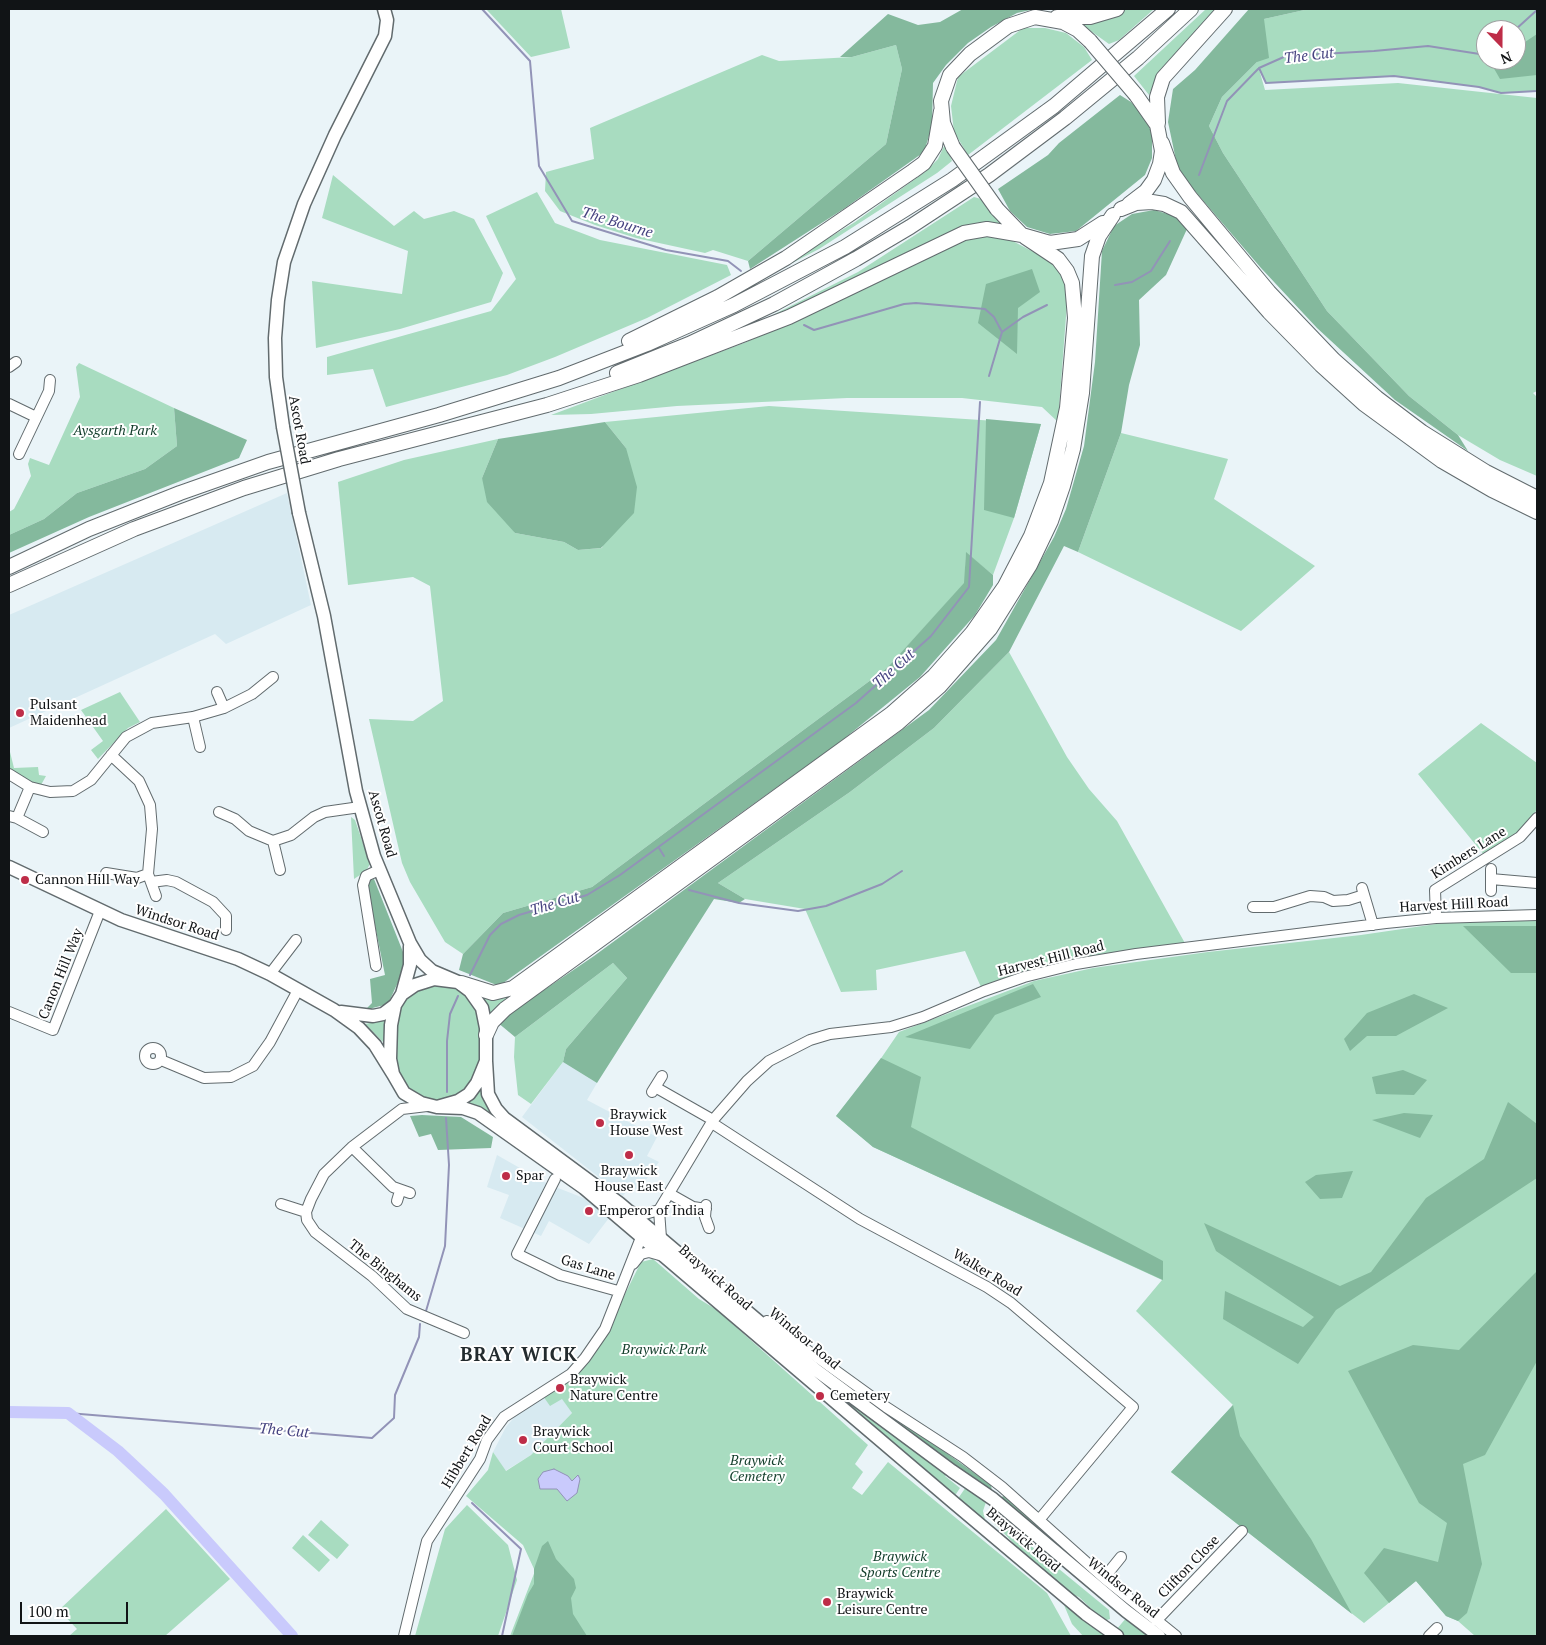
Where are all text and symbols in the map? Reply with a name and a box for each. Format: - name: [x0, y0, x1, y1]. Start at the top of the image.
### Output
- north arrow: [1476, 20, 1526, 70]
- water label: The Cut: [1283, 44, 1335, 68]
- text: N: [1498, 48, 1515, 69]
- water label: The Bourne: [579, 204, 655, 242]
- street label: Ascot Road: [285, 394, 313, 466]
- park label: Aysgarth Park: [73, 423, 157, 439]
- water label: The Cut: [869, 645, 919, 693]
- place label: Pulsant Maidenhead: [30, 697, 107, 730]
- marker: Pulsant Maidenhead: [14, 707, 26, 719]
- street label: Ascot Road: [364, 788, 400, 860]
- street label: Kimbers Lane: [1429, 823, 1509, 883]
- place label: Cannon Hill Way: [35, 872, 140, 888]
- marker: Cannon Hill Way: [19, 874, 31, 886]
- water label: The Cut: [528, 888, 582, 920]
- street label: Harvest Hill Road: [1399, 894, 1509, 916]
- street label: Windsor Road: [133, 902, 221, 944]
- street label: Canon Hill Way: [35, 926, 87, 1022]
- street label: Harvest Hill Road: [996, 938, 1106, 980]
- place label: Braywick House West: [610, 1107, 683, 1140]
- marker: Braywick House West: [594, 1117, 606, 1129]
- marker: Braywick House East: [623, 1149, 635, 1161]
- place label: Braywick House East: [595, 1163, 663, 1196]
- place label: Spar: [516, 1168, 544, 1184]
- marker: Spar: [500, 1170, 512, 1182]
- place label: Emperor of India: [599, 1203, 704, 1219]
- marker: Emperor of India: [583, 1205, 595, 1217]
- street label: The Binghams: [345, 1236, 425, 1306]
- street label: Braywick Road: [675, 1242, 755, 1314]
- street label: Walker Road: [949, 1246, 1025, 1300]
- street label: Gas Lane: [559, 1252, 617, 1284]
- street label: Windsor Road: [765, 1305, 843, 1373]
- park label: Braywick Park: [621, 1342, 707, 1358]
- district label: BRAY WICK: [459, 1345, 579, 1367]
- place label: Braywick Nature Centre: [570, 1372, 658, 1404]
- marker: Braywick Nature Centre: [554, 1382, 566, 1394]
- place label: Cemetery: [830, 1388, 890, 1404]
- marker: Cemetery: [814, 1390, 826, 1402]
- street label: Hibbert Road: [439, 1413, 495, 1491]
- water label: The Cut: [258, 1420, 310, 1442]
- place label: Braywick Court School: [533, 1424, 613, 1456]
- marker: Braywick Court School: [517, 1434, 529, 1446]
- park label: Braywick Cemetery: [729, 1453, 785, 1485]
- street label: Braywick Road: [983, 1504, 1063, 1576]
- street label: Clifton Close: [1155, 1532, 1223, 1602]
- park label: Braywick Sports Centre: [860, 1549, 940, 1581]
- street label: Windsor Road: [1084, 1554, 1162, 1622]
- place label: Braywick Leisure Centre: [837, 1586, 928, 1618]
- scale bar: [22, 1592, 130, 1624]
- marker: Braywick Leisure Centre: [821, 1596, 833, 1608]
- text: 100 m: [28, 1601, 69, 1621]

